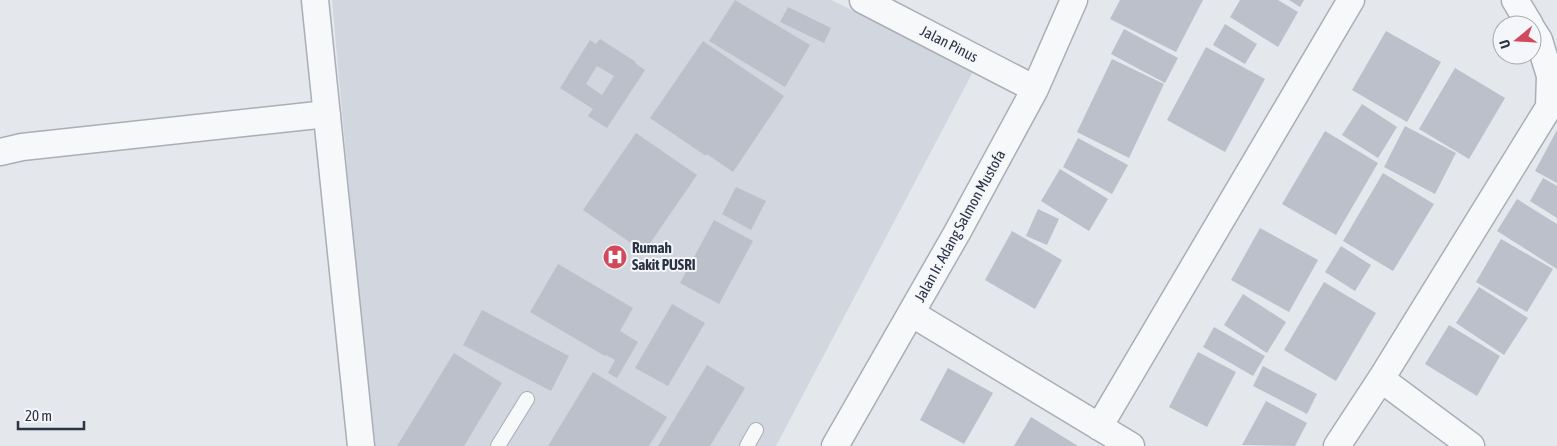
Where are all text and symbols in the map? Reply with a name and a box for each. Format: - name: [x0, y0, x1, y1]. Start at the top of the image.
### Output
- north arrow: [1492, 15, 1542, 65]
- street label: Jalan Pinus: [918, 22, 981, 65]
- text: U: [1496, 38, 1514, 50]
- street label: Jalan Ir. Adang Salmon Mustofa: [911, 147, 1008, 305]
- place label: Rumah Sakit PUSRI: [632, 239, 696, 273]
- hospital icon: Rumah Sakit PUSRI: [602, 244, 628, 270]
- scale bar: [18, 398, 84, 430]
- text: 20 m: [25, 407, 52, 424]

